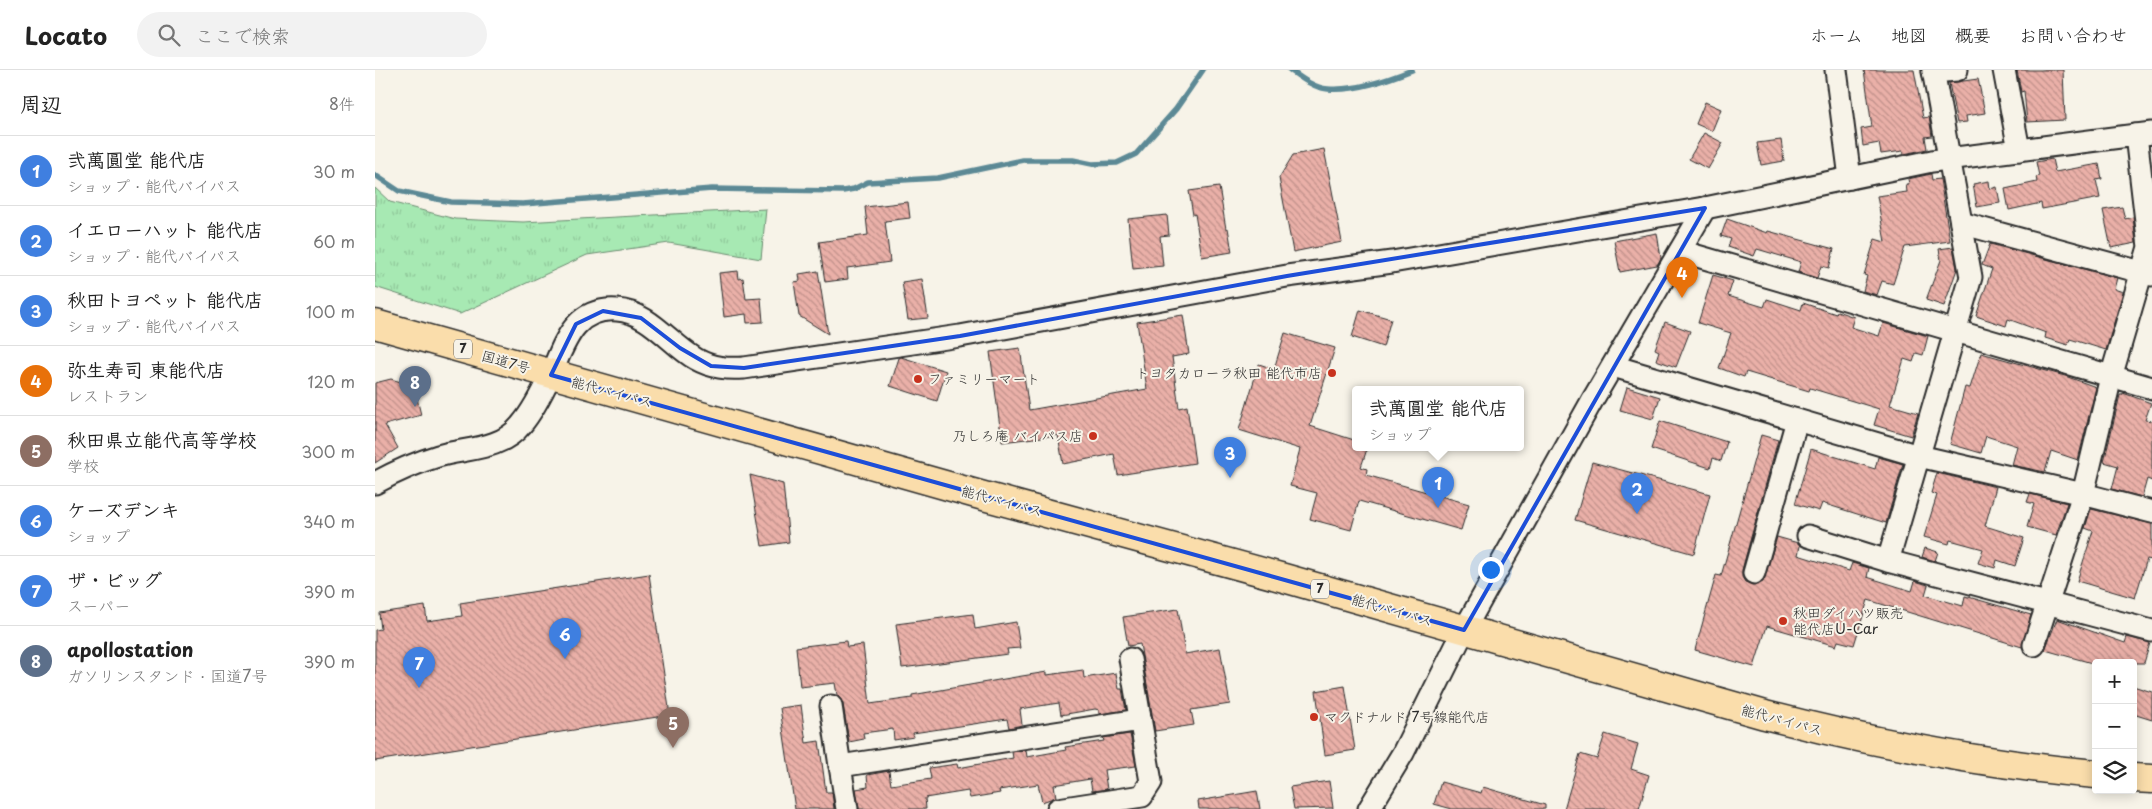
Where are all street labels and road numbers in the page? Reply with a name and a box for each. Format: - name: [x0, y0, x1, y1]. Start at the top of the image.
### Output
- road number: 7: [454, 340, 472, 358]
- street label: 国道7号: [479, 345, 533, 378]
- street label: 能代バイパス: [569, 371, 655, 412]
- street label: 能代バイパス: [959, 480, 1045, 521]
- road number: 7: [1311, 579, 1329, 598]
- street label: 能代バイパス: [1349, 588, 1435, 631]
- street label: 能代バイパス: [1739, 699, 1825, 740]

